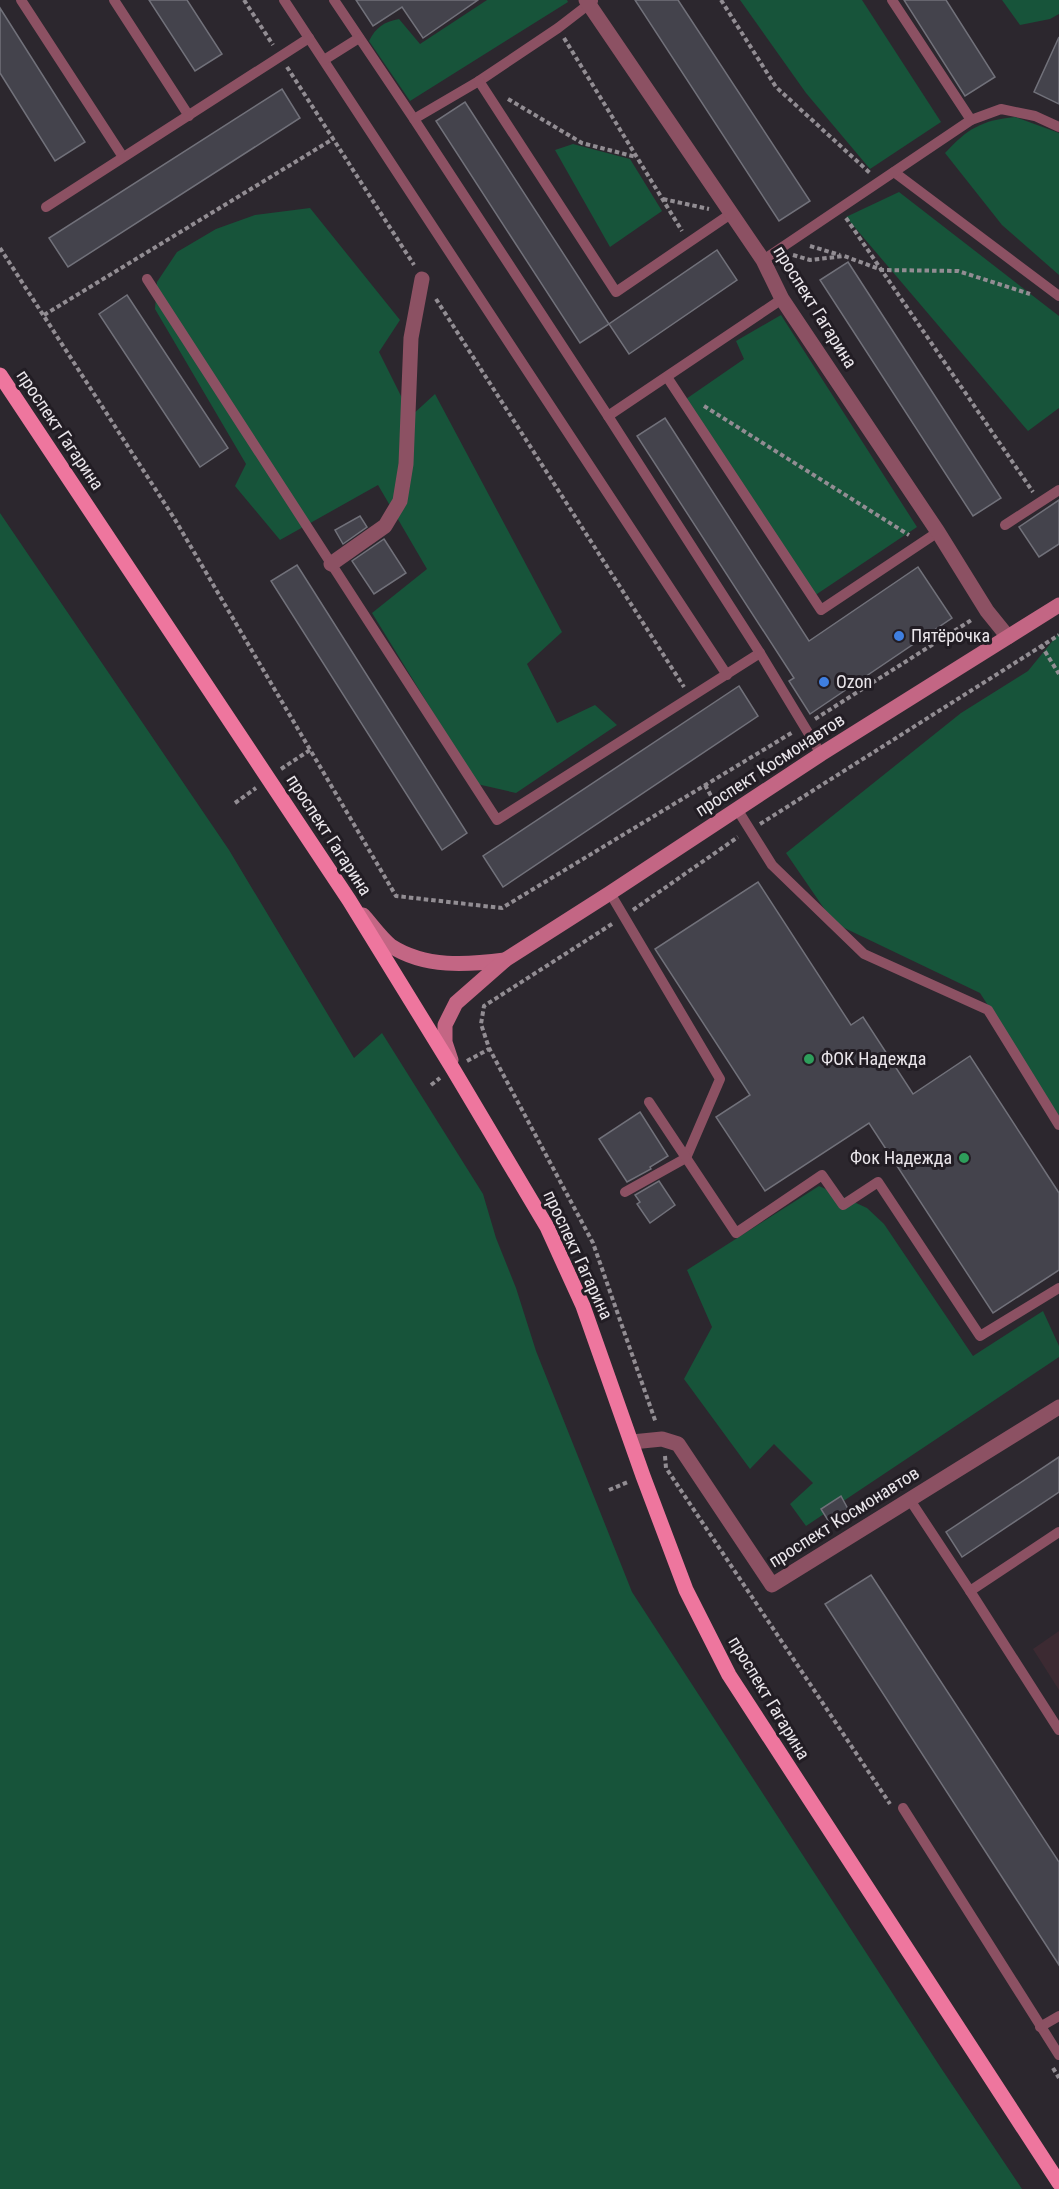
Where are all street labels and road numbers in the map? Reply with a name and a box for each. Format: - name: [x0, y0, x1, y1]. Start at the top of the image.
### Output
- street label: проспект Гагарина: [769, 242, 861, 372]
- street label: проспект Гагарина: [13, 366, 108, 494]
- street label: проспект Космонавтов: [691, 709, 848, 821]
- street label: проспект Гагарина: [282, 770, 376, 899]
- street label: проспект Гагарина: [539, 1187, 618, 1323]
- street label: проспект Космонавтов: [765, 1462, 923, 1571]
- street label: проспект Гагарина: [724, 1632, 815, 1763]

